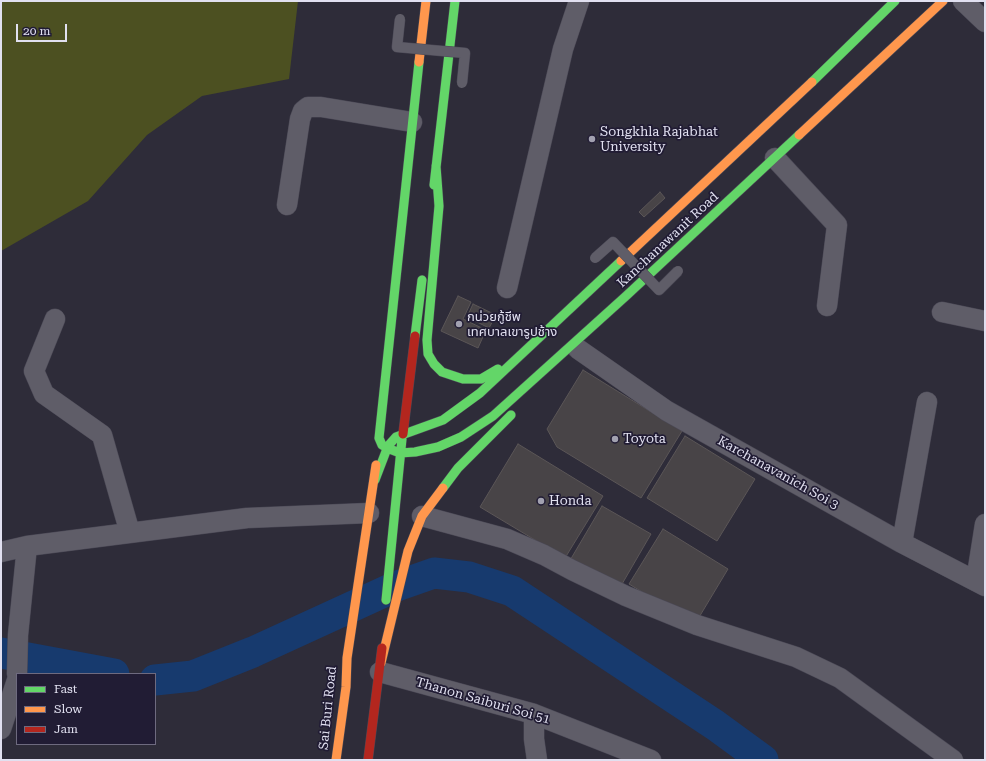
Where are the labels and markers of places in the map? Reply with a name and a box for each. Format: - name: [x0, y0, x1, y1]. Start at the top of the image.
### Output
- place label: Songkhla Rajabhat University: [600, 124, 718, 155]
- marker: Songkhla Rajabhat University: [587, 134, 597, 144]
- place label: กน่วยกู้ชีพ เทศบาลเขารูปช้าง: [467, 309, 557, 340]
- marker: กน่วยกู้ชีพ เทศบาลเขารูปช้าง: [454, 319, 464, 329]
- place label: Toyota: [623, 431, 666, 447]
- marker: Toyota: [610, 434, 620, 444]
- place label: Honda: [549, 493, 591, 509]
- marker: Honda: [536, 496, 546, 506]

